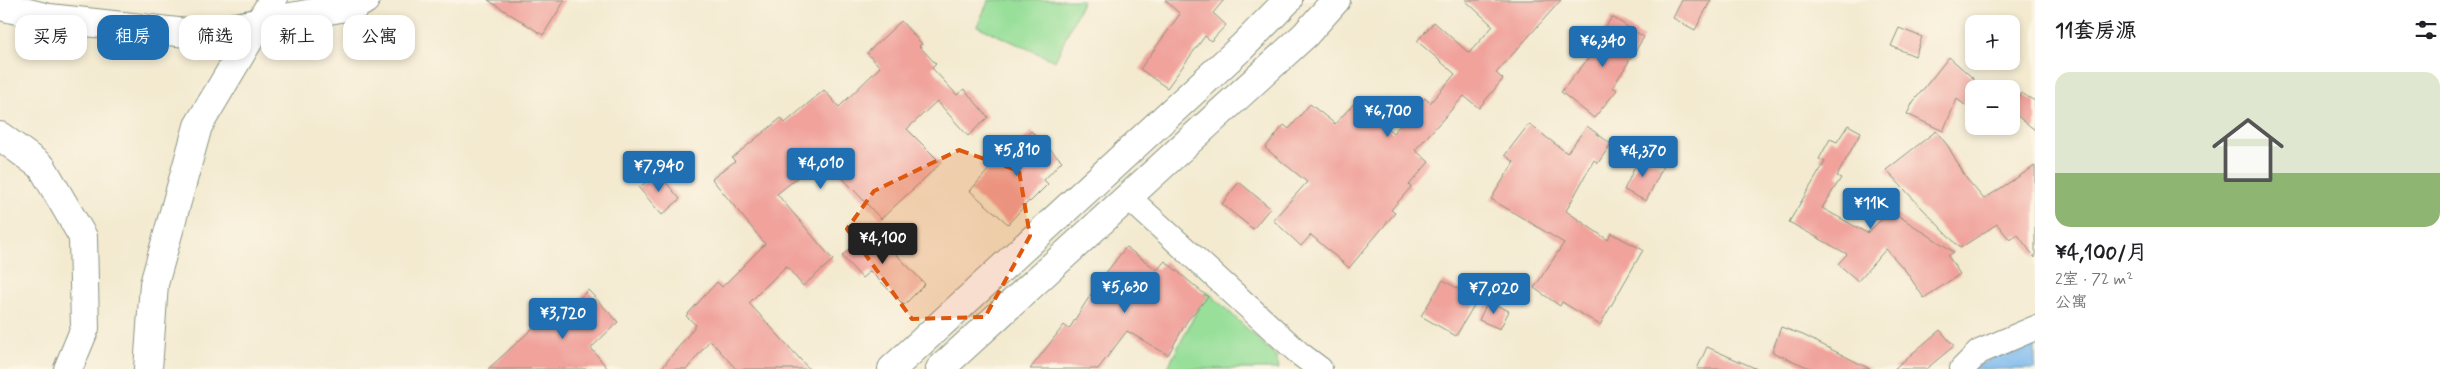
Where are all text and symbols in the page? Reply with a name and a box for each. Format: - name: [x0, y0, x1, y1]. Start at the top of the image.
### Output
- chip: 买房: [15, 15, 87, 60]
- chip: 租房: [97, 15, 169, 60]
- chip: 筛选: [179, 15, 251, 60]
- chip: 新上: [261, 15, 333, 60]
- chip: 公寓: [343, 15, 415, 60]
- map controls: [1965, 15, 2020, 135]
- button: +: [1965, 15, 2020, 70]
- icon: filters: [2412, 16, 2440, 44]
- text: 11套房源: [2055, 17, 2136, 45]
- pin: ¥6,340: [1562, 26, 1644, 68]
- text: ¥6,340: [1580, 31, 1626, 52]
- button: −: [1965, 80, 2020, 135]
- pin: ¥6,700: [1347, 96, 1429, 138]
- text: ¥6,700: [1364, 101, 1412, 122]
- icon: home: [2203, 105, 2293, 195]
- pin: ¥5,810: [976, 134, 1058, 177]
- pin: ¥4,370: [1602, 136, 1684, 178]
- text: ¥5,810: [994, 140, 1040, 161]
- text: ¥4,370: [1620, 141, 1666, 162]
- pin: ¥4,010: [780, 148, 862, 190]
- pin: ¥7,940: [618, 150, 700, 193]
- text: ¥4,010: [798, 153, 844, 174]
- text: ¥7,940: [634, 156, 684, 177]
- pin: ¥11K: [1841, 188, 1901, 230]
- text: ¥11K: [1854, 193, 1888, 214]
- pin: ¥4,100: [842, 222, 924, 265]
- text: ¥4,100: [859, 228, 907, 249]
- text: ¥4,100/月: [2055, 239, 2147, 267]
- text: 2室 · 72 m²: [2055, 269, 2133, 290]
- pin: ¥5,630: [1084, 272, 1166, 314]
- pin: ¥7,020: [1453, 272, 1535, 315]
- text: ¥5,630: [1102, 277, 1148, 298]
- text: ¥7,020: [1469, 278, 1519, 299]
- text: 公寓: [2055, 292, 2087, 313]
- pin: ¥3,720: [522, 298, 604, 340]
- text: ¥3,720: [540, 303, 586, 324]

